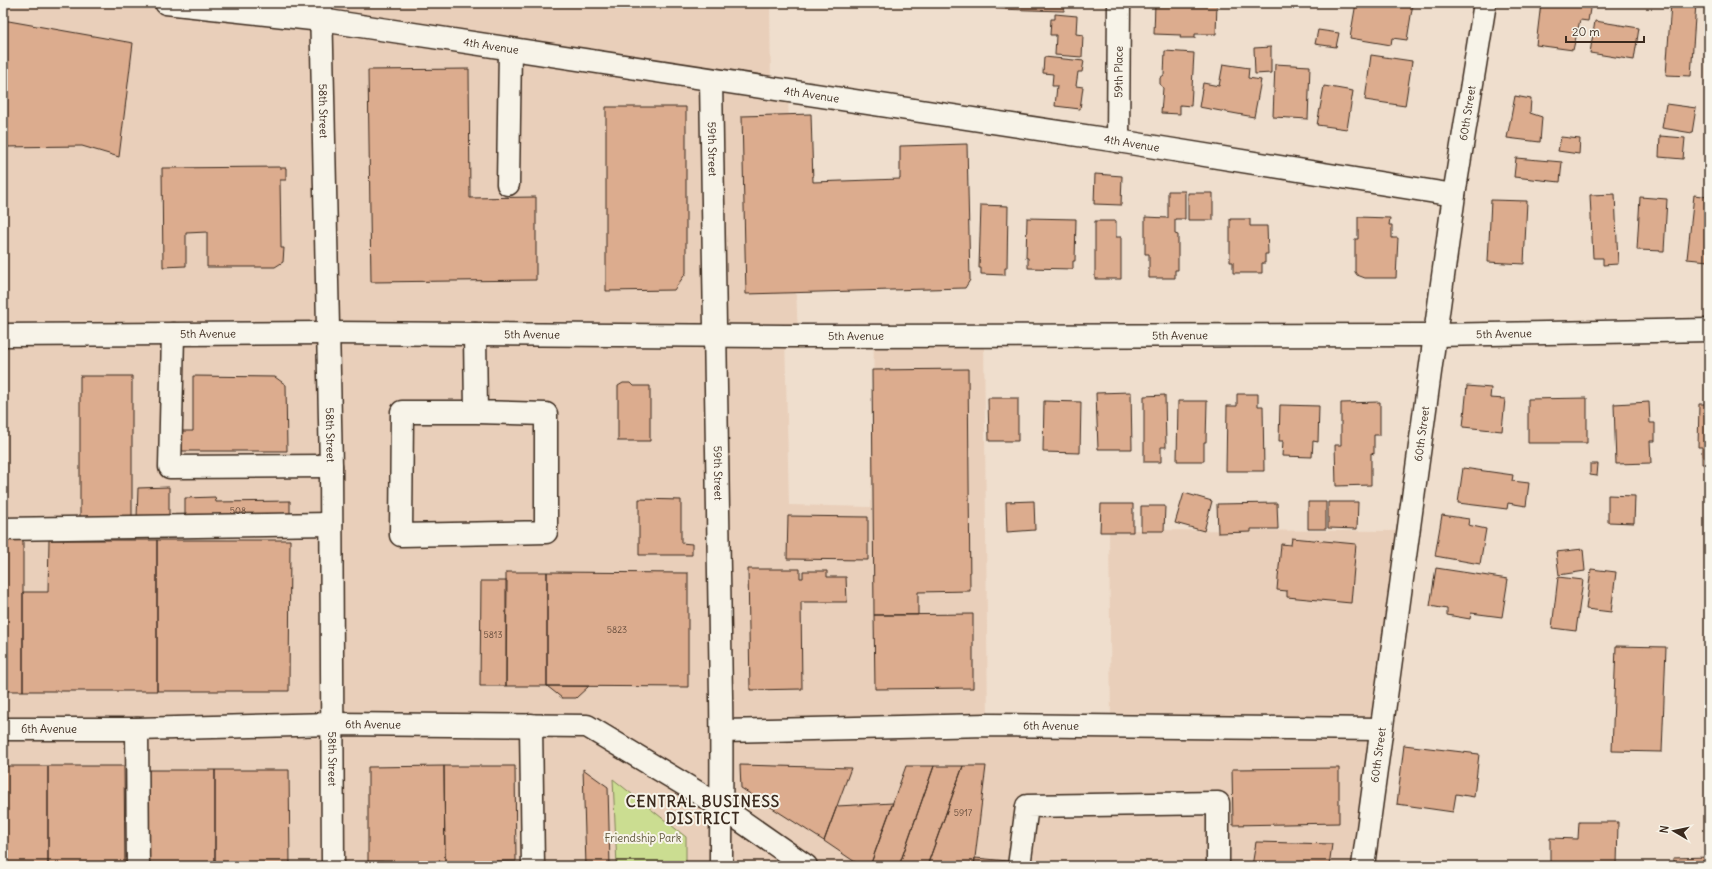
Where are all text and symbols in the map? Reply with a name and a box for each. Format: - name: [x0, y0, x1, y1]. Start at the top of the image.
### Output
- scale bar: [1566, 18, 1644, 44]
- text: 20 m: [1572, 24, 1600, 39]
- street label: 4th Avenue: [462, 35, 520, 57]
- street label: 59th Place: [1111, 46, 1126, 98]
- street label: 58th Street: [316, 83, 331, 139]
- street label: 4th Avenue: [783, 83, 840, 106]
- street label: 60th Street: [1456, 84, 1479, 142]
- street label: 59th Street: [705, 122, 720, 177]
- street label: 4th Avenue: [1103, 132, 1161, 155]
- street label: 5th Avenue: [1476, 326, 1532, 341]
- street label: 5th Avenue: [180, 327, 236, 341]
- street label: 5th Avenue: [504, 327, 560, 342]
- street label: 5th Avenue: [1152, 328, 1208, 342]
- street label: 5th Avenue: [828, 329, 884, 343]
- street label: 60th Street: [1411, 405, 1432, 463]
- street label: 58th Street: [323, 407, 338, 463]
- street label: 59th Street: [711, 445, 726, 501]
- house number: 508: [230, 505, 246, 516]
- house number: 5823: [607, 624, 627, 635]
- house number: 5813: [483, 629, 503, 640]
- street label: 6th Avenue: [345, 717, 401, 732]
- street label: 6th Avenue: [1023, 718, 1079, 733]
- street label: 6th Avenue: [21, 722, 77, 736]
- street label: 60th Street: [1367, 726, 1389, 784]
- street label: 58th Street: [325, 731, 340, 787]
- district label: CENTRAL BUSINESS DISTRICT: [626, 792, 780, 828]
- house number: 5917: [954, 807, 973, 818]
- north arrow: [1654, 811, 1694, 851]
- text: N: [1657, 825, 1672, 834]
- park label: Friendship Park: [605, 831, 682, 845]

